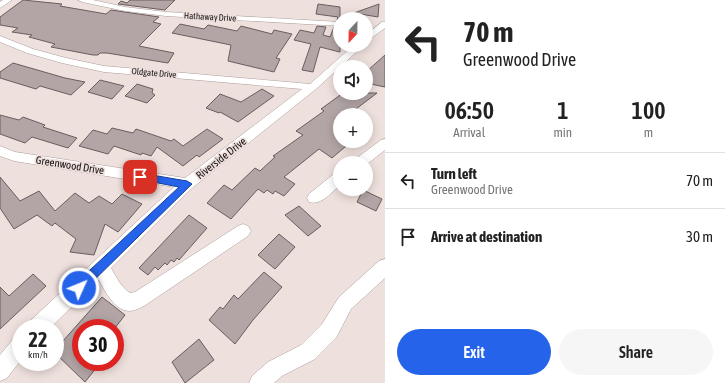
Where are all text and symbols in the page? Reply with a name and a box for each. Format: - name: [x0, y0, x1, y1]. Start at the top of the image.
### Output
- street label: Hathaway Drive: [184, 11, 236, 23]
- north arrow: [333, 12, 373, 52]
- map controls: [333, 12, 373, 196]
- icon: left: [397, 16, 449, 68]
- text: 70 m: [463, 16, 513, 48]
- text: Greenwood Drive: [463, 49, 576, 70]
- button: sound: [333, 60, 373, 100]
- street label: Oldgate Drive: [131, 66, 177, 80]
- text: 06:50: [445, 97, 494, 124]
- text: 1: [557, 97, 568, 124]
- text: 100: [632, 97, 665, 124]
- button: +: [333, 108, 373, 148]
- text: Arrival: [453, 125, 485, 140]
- text: min: [553, 125, 572, 140]
- text: m: [644, 125, 653, 140]
- street label: Riverside Drive: [194, 135, 248, 181]
- street label: Greenwood Drive: [35, 154, 105, 176]
- button: −: [333, 156, 373, 196]
- pin: [123, 160, 157, 194]
- text: Turn left: [431, 165, 477, 182]
- icon: arrive: [129, 166, 151, 188]
- icon: left: [397, 170, 419, 192]
- text: 70 m: [686, 172, 713, 189]
- text: Greenwood Drive: [431, 182, 513, 197]
- icon: arrive: [397, 226, 419, 248]
- text: Arrive at destination: [431, 228, 542, 245]
- text: 30 m: [686, 228, 713, 245]
- position arrow: [58, 267, 100, 309]
- speed limit sign: 30: [72, 319, 124, 371]
- text: 22: [29, 328, 47, 351]
- button: Exit: [397, 329, 551, 375]
- button: Share: [559, 329, 713, 375]
- text: km/h: [28, 349, 48, 360]

